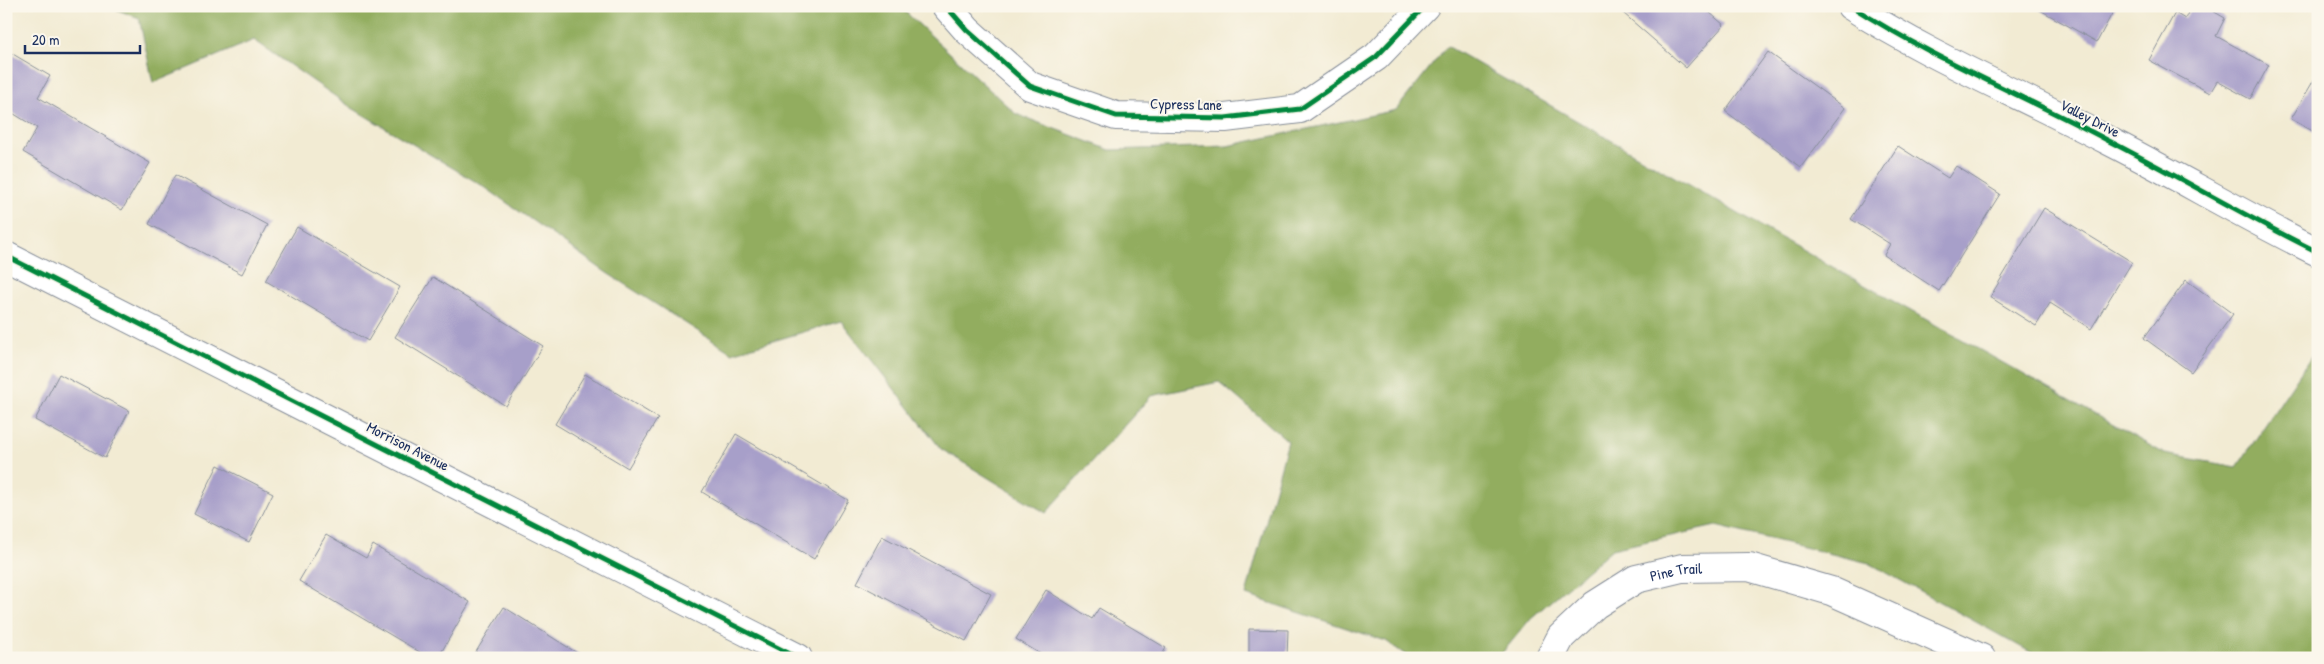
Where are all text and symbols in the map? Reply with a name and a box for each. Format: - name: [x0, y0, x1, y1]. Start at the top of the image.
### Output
- scale bar: [25, 22, 140, 54]
- text: 20 m: [32, 29, 59, 50]
- street label: Cypress Lane: [1150, 93, 1222, 115]
- street label: Valley Drive: [2056, 94, 2124, 142]
- street label: Morrison Avenue: [363, 416, 453, 476]
- street label: Pine Trail: [1648, 557, 1702, 586]

